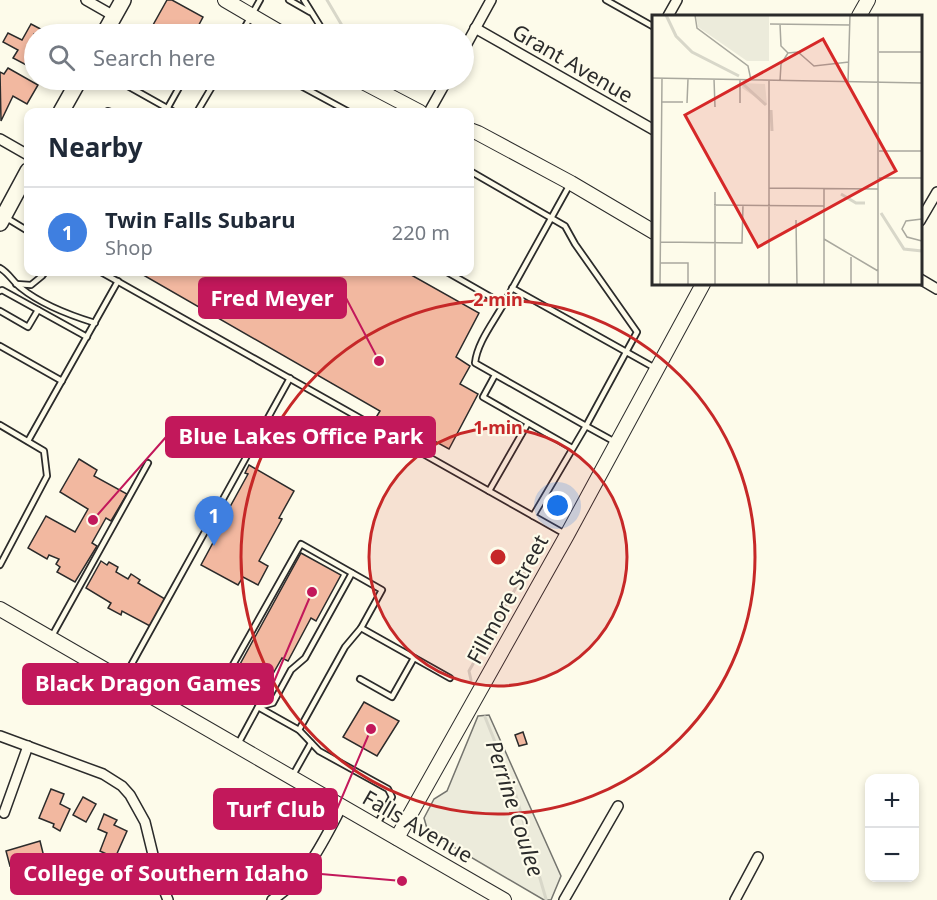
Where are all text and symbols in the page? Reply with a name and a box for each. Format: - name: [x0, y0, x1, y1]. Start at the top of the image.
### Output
- inset map: [652, 15, 922, 285]
- street label: Grant Avenue: [508, 17, 638, 109]
- search box: [24, 24, 474, 90]
- icon: search: [45, 41, 78, 74]
- text: Search here: [93, 42, 215, 72]
- text: Nearby: [48, 129, 143, 165]
- text: Twin Falls Subaru: [105, 204, 295, 234]
- text: 1: [62, 219, 73, 246]
- text: 220 m: [392, 219, 450, 246]
- text: Shop: [105, 234, 153, 261]
- callout: Fred Meyer: [199, 278, 346, 318]
- text: Fred Meyer: [210, 282, 334, 312]
- text: 2 min: [473, 287, 523, 311]
- text: 1 min: [473, 415, 523, 439]
- callout: Blue Lakes Office Park: [166, 417, 435, 457]
- text: Blue Lakes Office Park: [179, 420, 424, 450]
- your location: [543, 491, 572, 520]
- pin: 1: [194, 496, 234, 546]
- street label: Fillmore Street: [460, 529, 554, 669]
- centre of rings: [488, 547, 508, 567]
- callout: Black Dragon Games: [23, 664, 273, 704]
- text: Black Dragon Games: [35, 667, 261, 697]
- water label: Perrine Coulee: [480, 736, 552, 880]
- map controls: [865, 774, 919, 882]
- button: +: [865, 774, 919, 828]
- street label: Falls Avenue: [358, 783, 478, 869]
- callout: Turf Club: [214, 789, 337, 829]
- text: Turf Club: [227, 793, 325, 823]
- button: −: [865, 828, 919, 882]
- callout: College of Southern Idaho: [11, 854, 321, 894]
- text: College of Southern Idaho: [23, 857, 309, 887]

